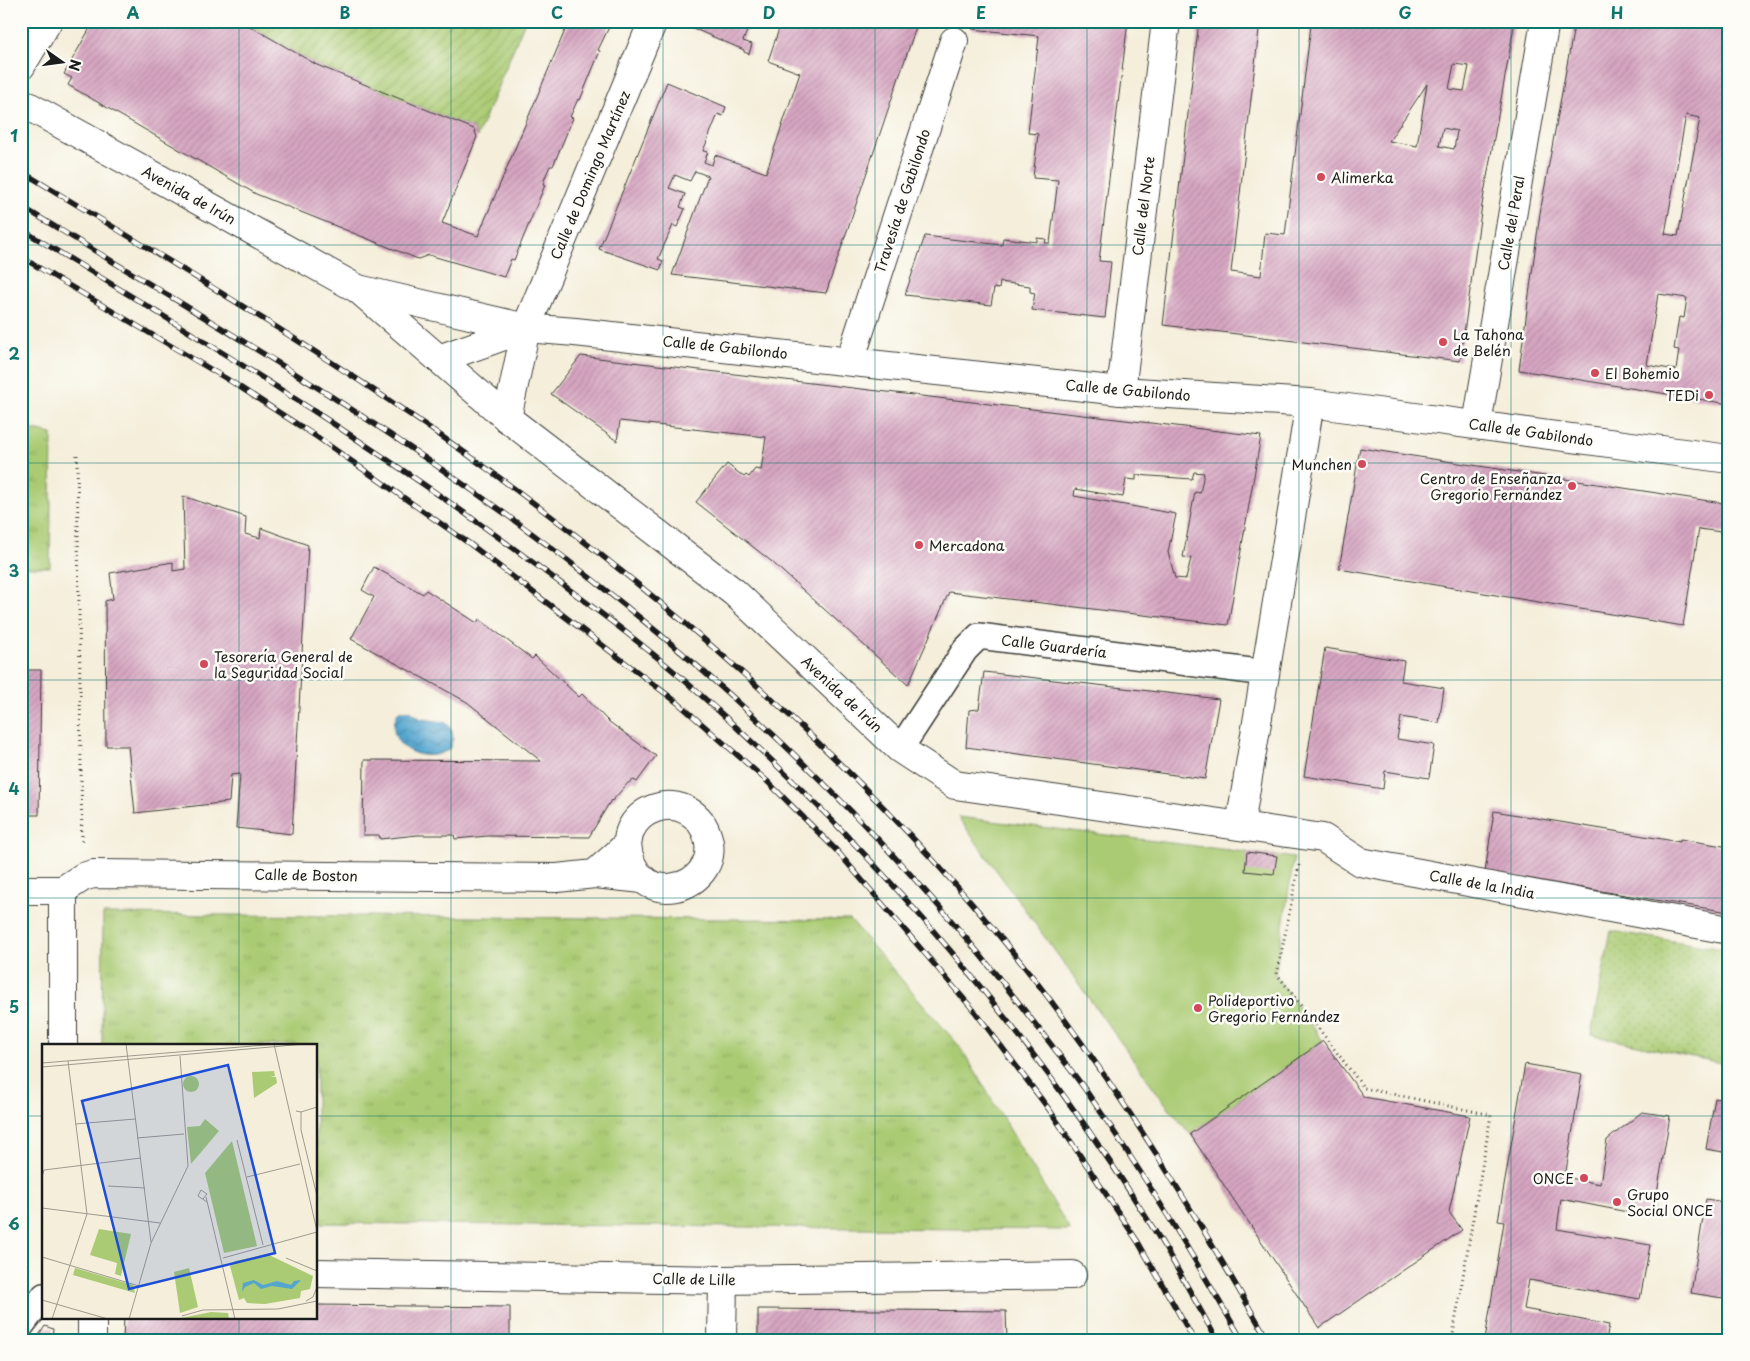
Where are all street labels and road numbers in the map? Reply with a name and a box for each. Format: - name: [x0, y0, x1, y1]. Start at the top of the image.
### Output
- street label: Calle de Domingo Martínez: [545, 87, 635, 263]
- street label: Travesía de Gabilondo: [869, 126, 935, 276]
- street label: Calle del Norte: [1126, 155, 1160, 257]
- street label: Avenida de Irún: [138, 161, 240, 229]
- street label: Calle del Peral: [1492, 174, 1530, 272]
- street label: Calle de Gabilondo: [661, 330, 789, 364]
- street label: Calle de Gabilondo: [1064, 374, 1192, 406]
- street label: Calle de Gabilondo: [1467, 413, 1595, 451]
- street label: Calle Guardería: [1000, 629, 1108, 663]
- street label: Avenida de Irún: [797, 651, 887, 737]
- street label: Calle de Boston: [254, 864, 358, 886]
- street label: Calle de la India: [1428, 864, 1537, 904]
- street label: Calle de Lille: [652, 1268, 736, 1290]

